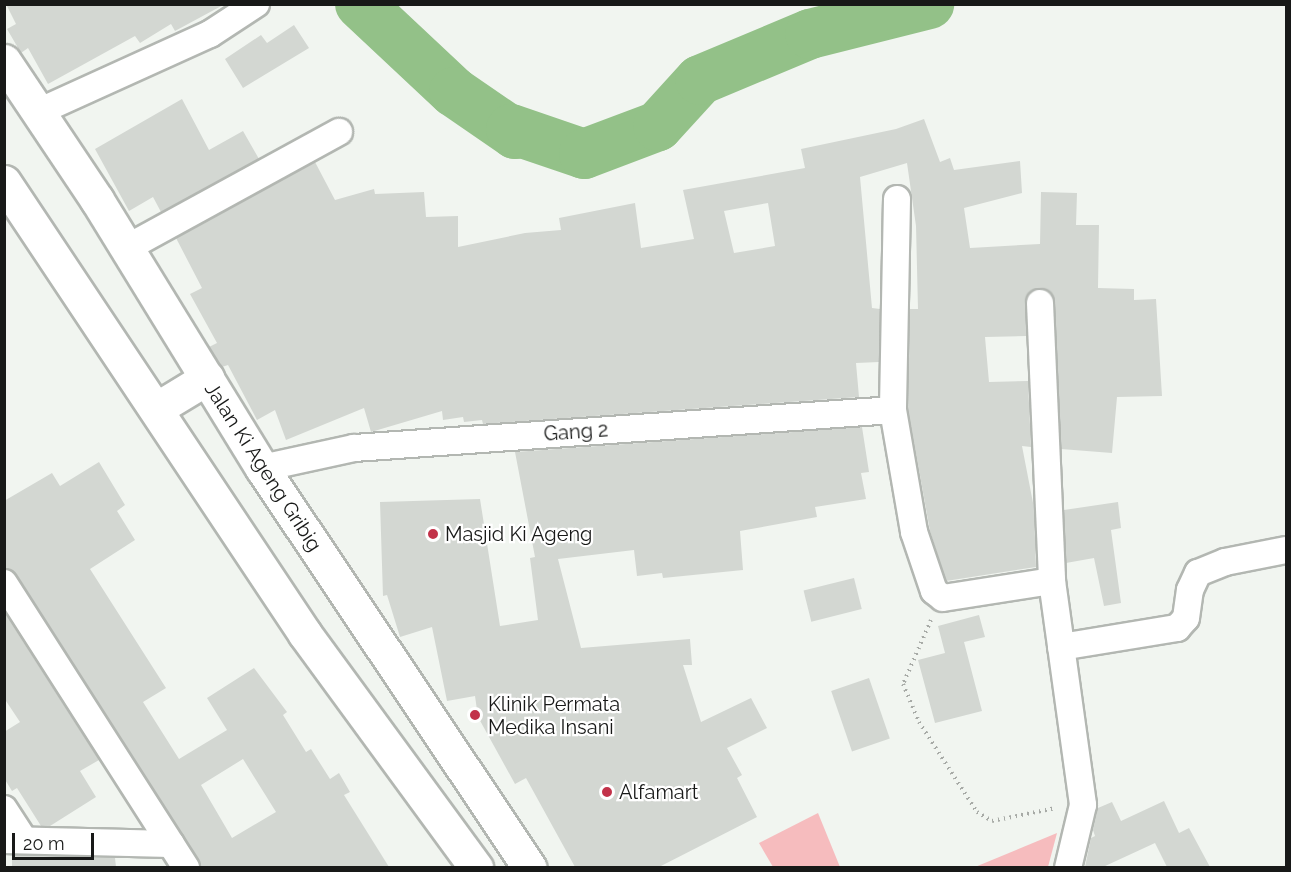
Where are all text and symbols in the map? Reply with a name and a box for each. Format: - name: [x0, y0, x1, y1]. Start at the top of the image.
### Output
- street label: Jalan Ki Ageng Gribig: [199, 378, 327, 556]
- street label: Gang 2: [543, 418, 609, 446]
- place label: Masjid Ki Ageng: [445, 522, 593, 546]
- marker: Masjid Ki Ageng: [426, 527, 440, 541]
- place label: Klinik Permata Medika Insani: [488, 692, 620, 739]
- marker: Klinik Permata Medika Insani: [466, 706, 484, 724]
- place label: Alfamart: [619, 780, 698, 804]
- marker: Alfamart: [600, 785, 614, 799]
- scale bar: [15, 821, 98, 859]
- text: 20 m: [23, 833, 65, 854]

